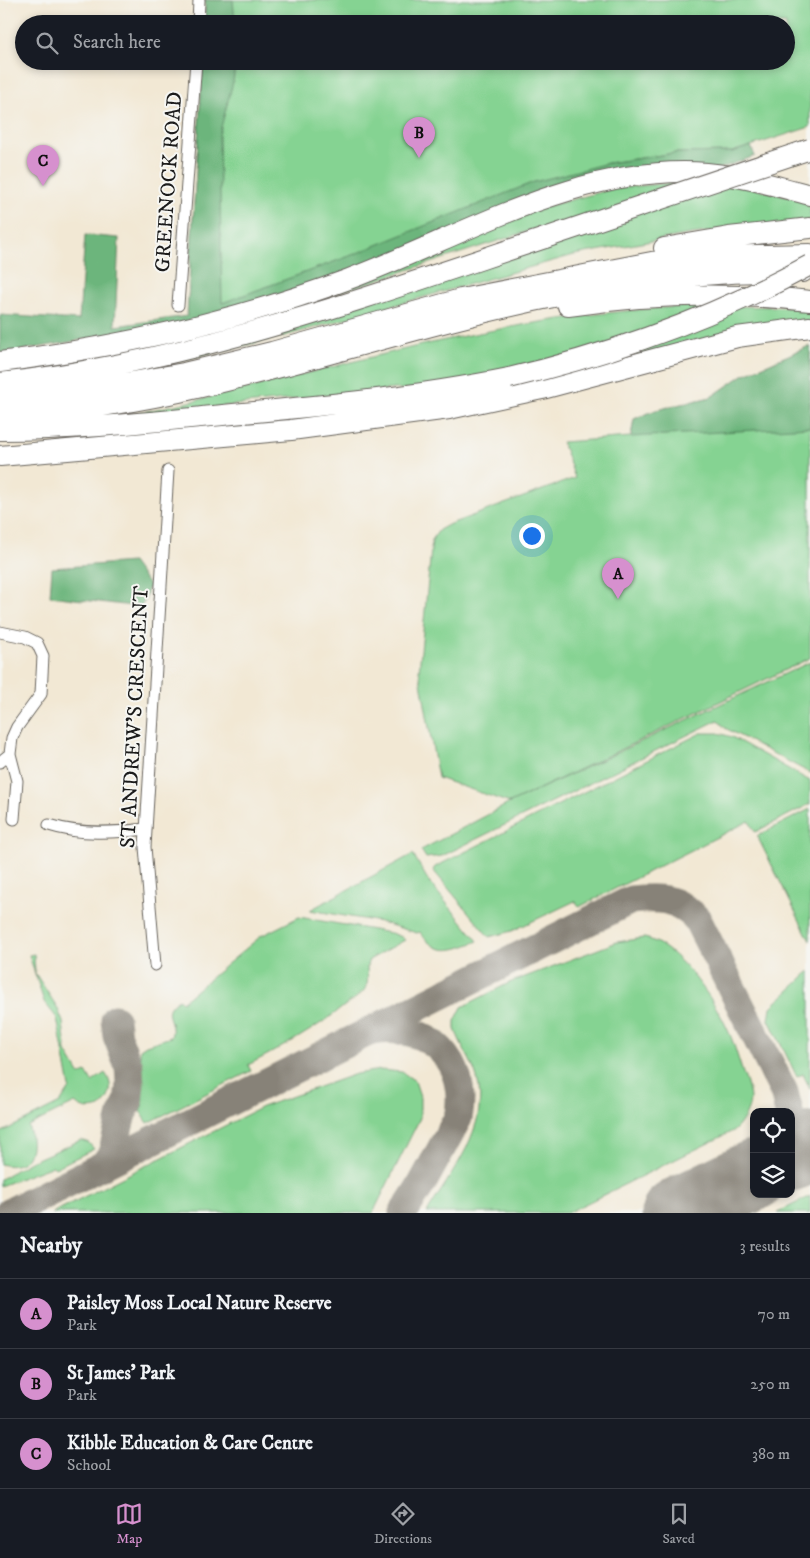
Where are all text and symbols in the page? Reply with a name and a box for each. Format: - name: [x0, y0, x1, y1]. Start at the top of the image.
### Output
- search box: [15, 15, 795, 70]
- icon: search: [33, 29, 61, 57]
- text: Search here: [73, 31, 161, 54]
- street label: GREENOCK ROAD: [150, 91, 188, 273]
- pin: B: [403, 117, 435, 158]
- pin: C: [27, 145, 59, 186]
- your location: [519, 523, 545, 549]
- pin: A: [602, 558, 634, 599]
- street label: ST ANDREW'S CRESCENT: [115, 585, 155, 849]
- map controls: [750, 1108, 795, 1198]
- button: locate: [750, 1108, 795, 1153]
- button: layers: [750, 1153, 795, 1198]
- text: Nearby: [20, 1233, 82, 1259]
- text: 3 results: [740, 1236, 790, 1256]
- text: Paisley Moss Local Nature Reserve: [67, 1292, 332, 1315]
- text: A: [31, 1304, 41, 1324]
- text: 70 m: [758, 1304, 790, 1324]
- text: Park: [67, 1315, 97, 1335]
- text: St James' Park: [67, 1362, 175, 1385]
- text: B: [31, 1374, 41, 1394]
- text: 250 m: [750, 1374, 790, 1394]
- text: Park: [67, 1385, 97, 1405]
- text: Kibble Education & Care Centre: [67, 1432, 313, 1455]
- text: C: [31, 1444, 41, 1464]
- text: 380 m: [752, 1444, 790, 1464]
- text: School: [67, 1455, 111, 1475]
- tab: Map: [115, 1500, 143, 1548]
- tab: Directions: [374, 1500, 432, 1548]
- tab: Saved: [663, 1500, 695, 1548]

